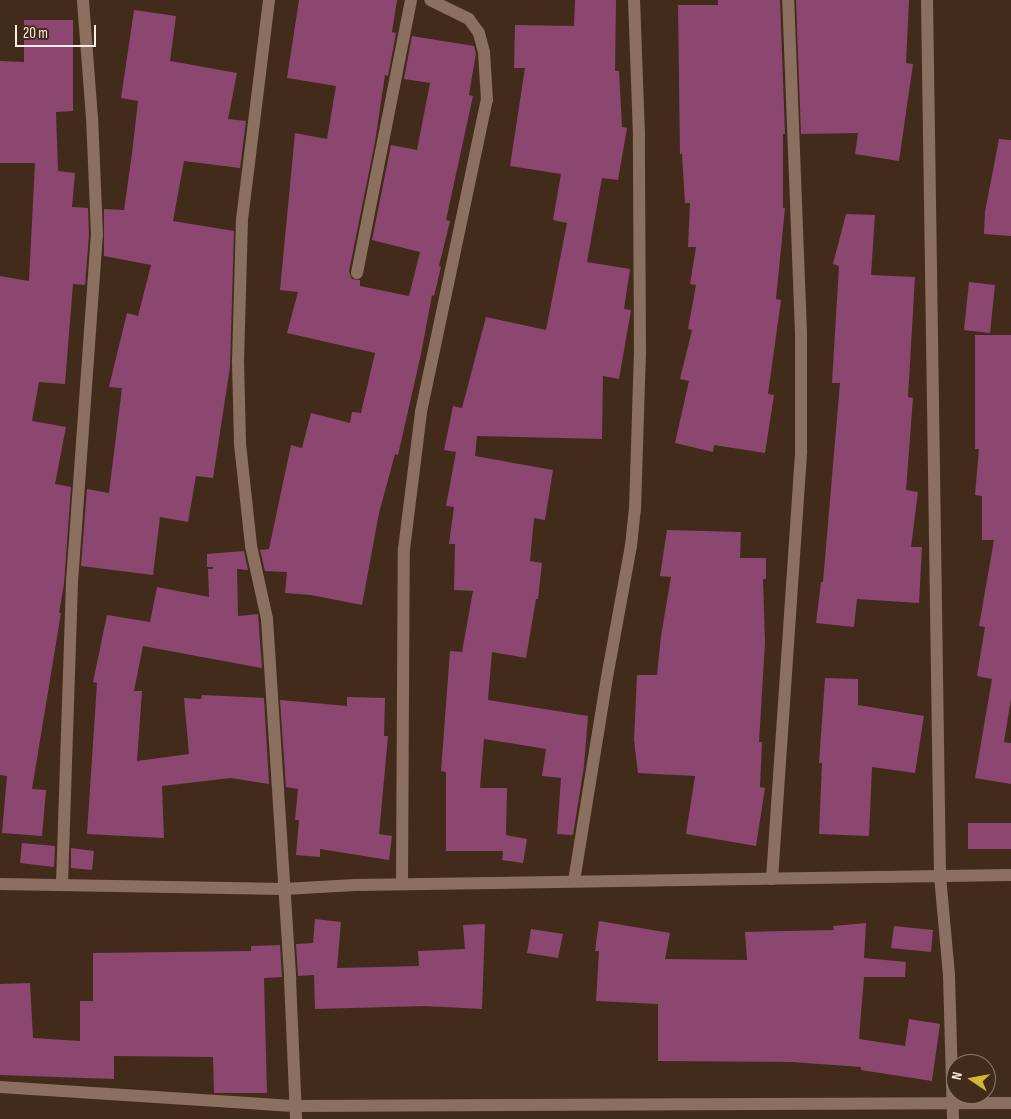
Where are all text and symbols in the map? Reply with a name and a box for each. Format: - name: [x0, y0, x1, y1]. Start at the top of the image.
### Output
- scale bar: [18, 15, 99, 47]
- text: 20 m: [23, 24, 48, 43]
- north arrow: [946, 1054, 996, 1104]
- text: N: [948, 1071, 966, 1081]

